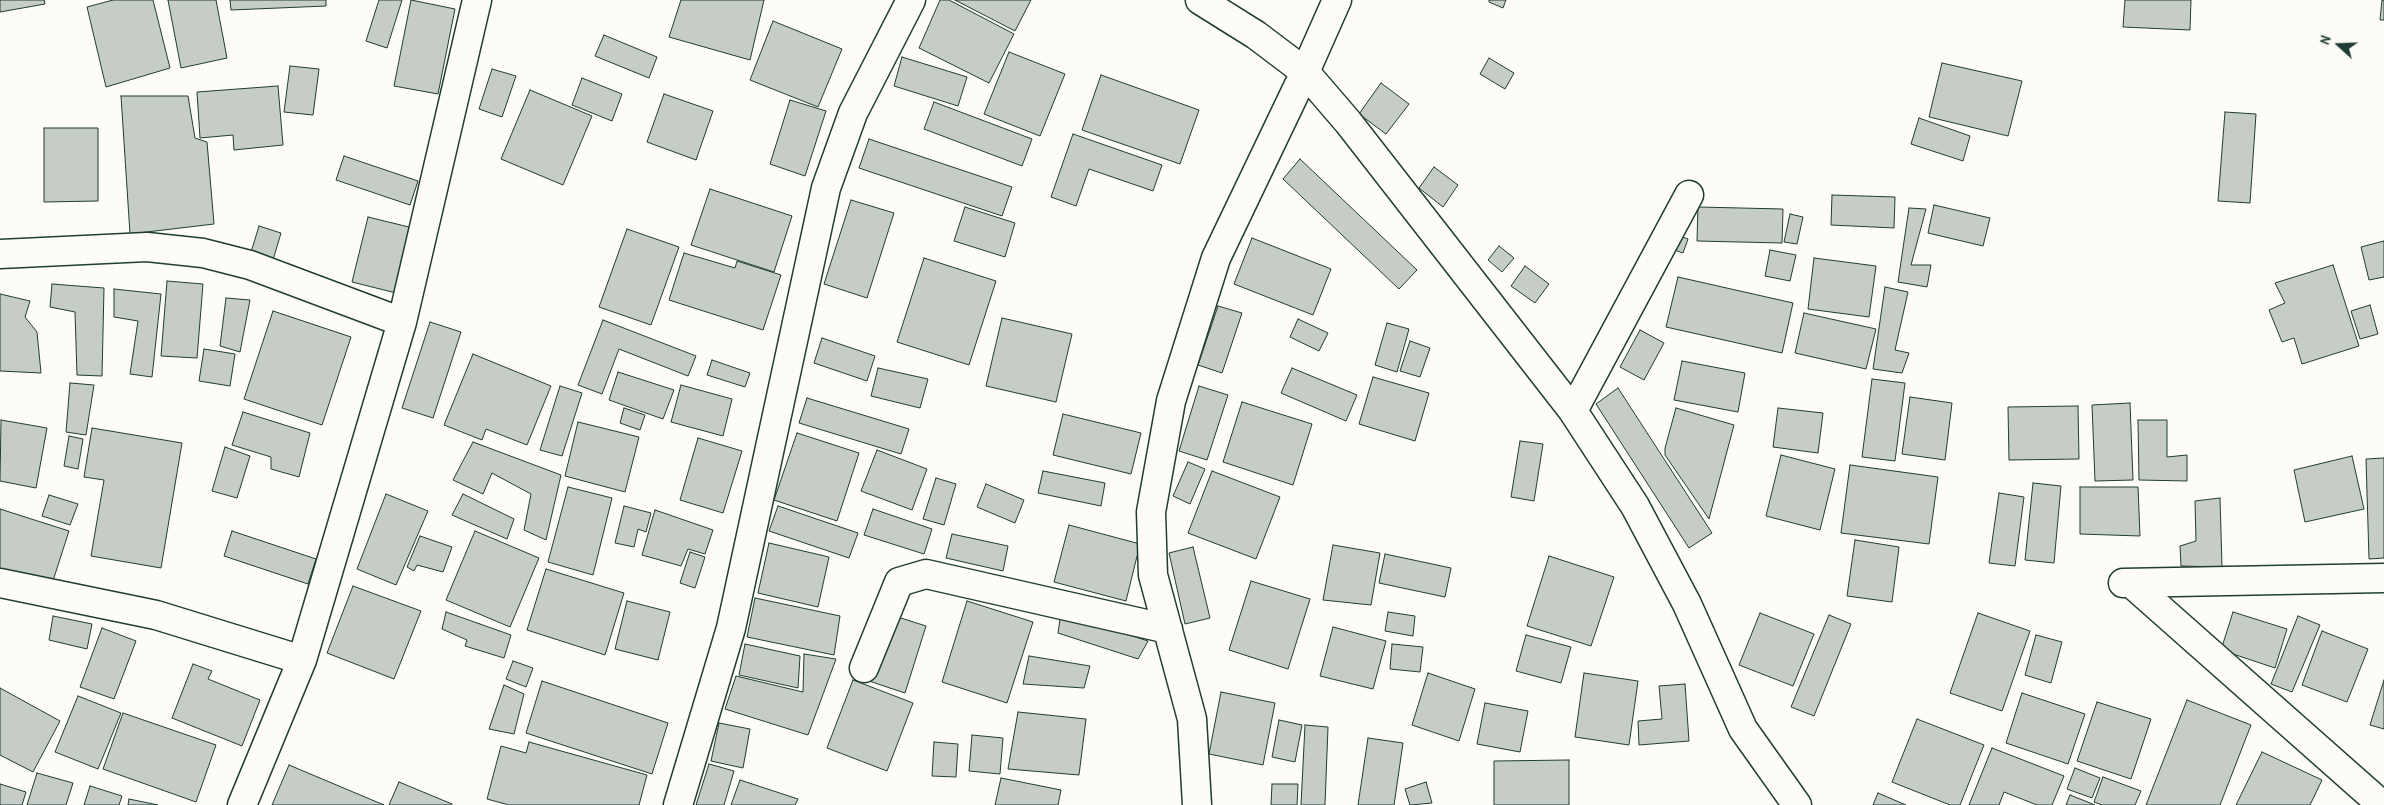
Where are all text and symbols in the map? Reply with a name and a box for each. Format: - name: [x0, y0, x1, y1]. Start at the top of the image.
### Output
- north arrow: [2314, 20, 2364, 70]
- text: N: [2314, 33, 2335, 46]

